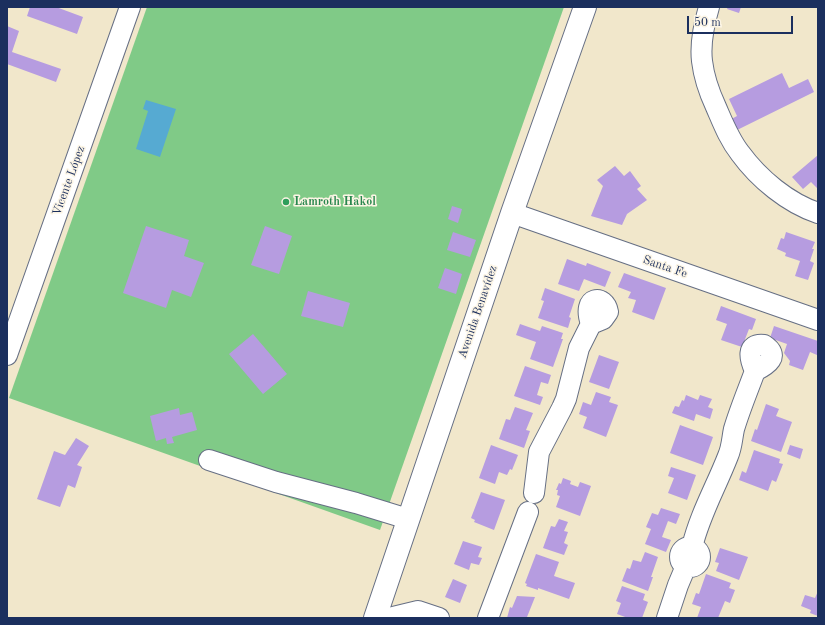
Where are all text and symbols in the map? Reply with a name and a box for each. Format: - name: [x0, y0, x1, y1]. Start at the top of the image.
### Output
- scale bar: [689, 8, 795, 34]
- text: 50 m: [694, 17, 721, 29]
- street label: Vicente López: [50, 144, 88, 218]
- place label: Lamroth Hakol: [294, 195, 376, 209]
- marker: Lamroth Hakol: [281, 197, 291, 207]
- street label: Santa Fe: [641, 253, 689, 281]
- street label: Avenida Benavídez: [455, 264, 501, 360]

